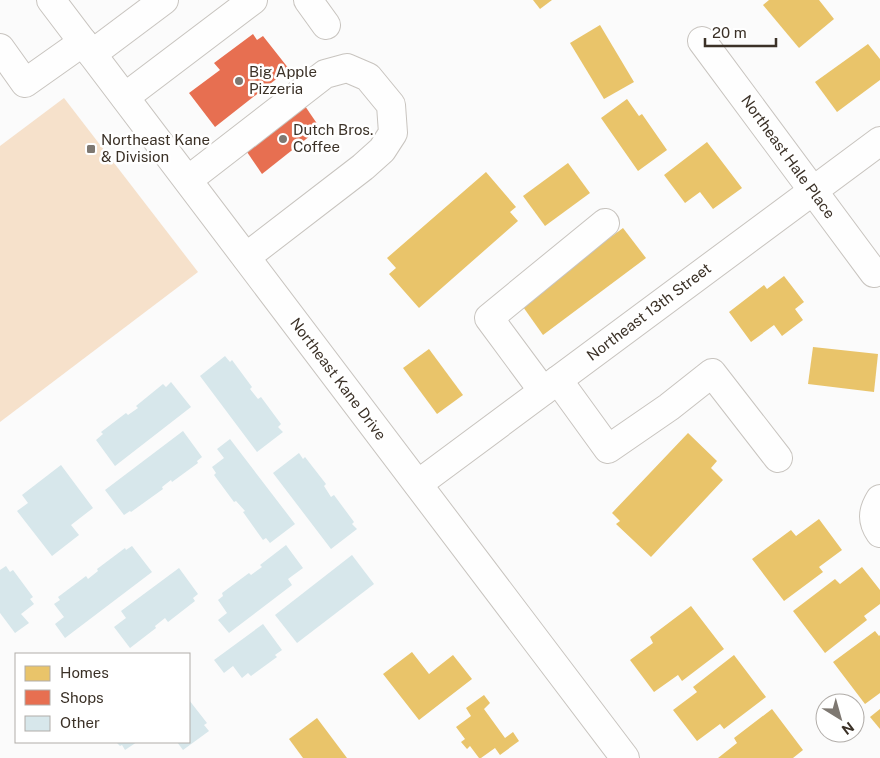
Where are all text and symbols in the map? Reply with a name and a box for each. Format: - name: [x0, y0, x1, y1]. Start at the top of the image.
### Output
- scale bar: [705, 15, 776, 47]
- text: 20 m: [712, 24, 747, 41]
- place label: Big Apple Pizzeria: [249, 63, 317, 97]
- marker: Big Apple Pizzeria: [233, 75, 245, 87]
- street label: Northeast Hale Place: [738, 92, 839, 222]
- place label: Dutch Bros. Coffee: [293, 121, 373, 155]
- place label: Northeast Kane & Division: [101, 131, 210, 165]
- marker: Dutch Bros. Coffee: [277, 133, 289, 145]
- marker: Northeast Kane & Division: [85, 143, 97, 155]
- street label: Northeast 13th Street: [583, 259, 714, 364]
- street label: Northeast Kane Drive: [287, 314, 390, 443]
- legend: [15, 653, 190, 743]
- text: Homes: [60, 664, 109, 681]
- text: Shops: [60, 689, 104, 706]
- north arrow: [815, 693, 865, 743]
- text: Other: [60, 714, 100, 731]
- text: N: [839, 719, 857, 738]

